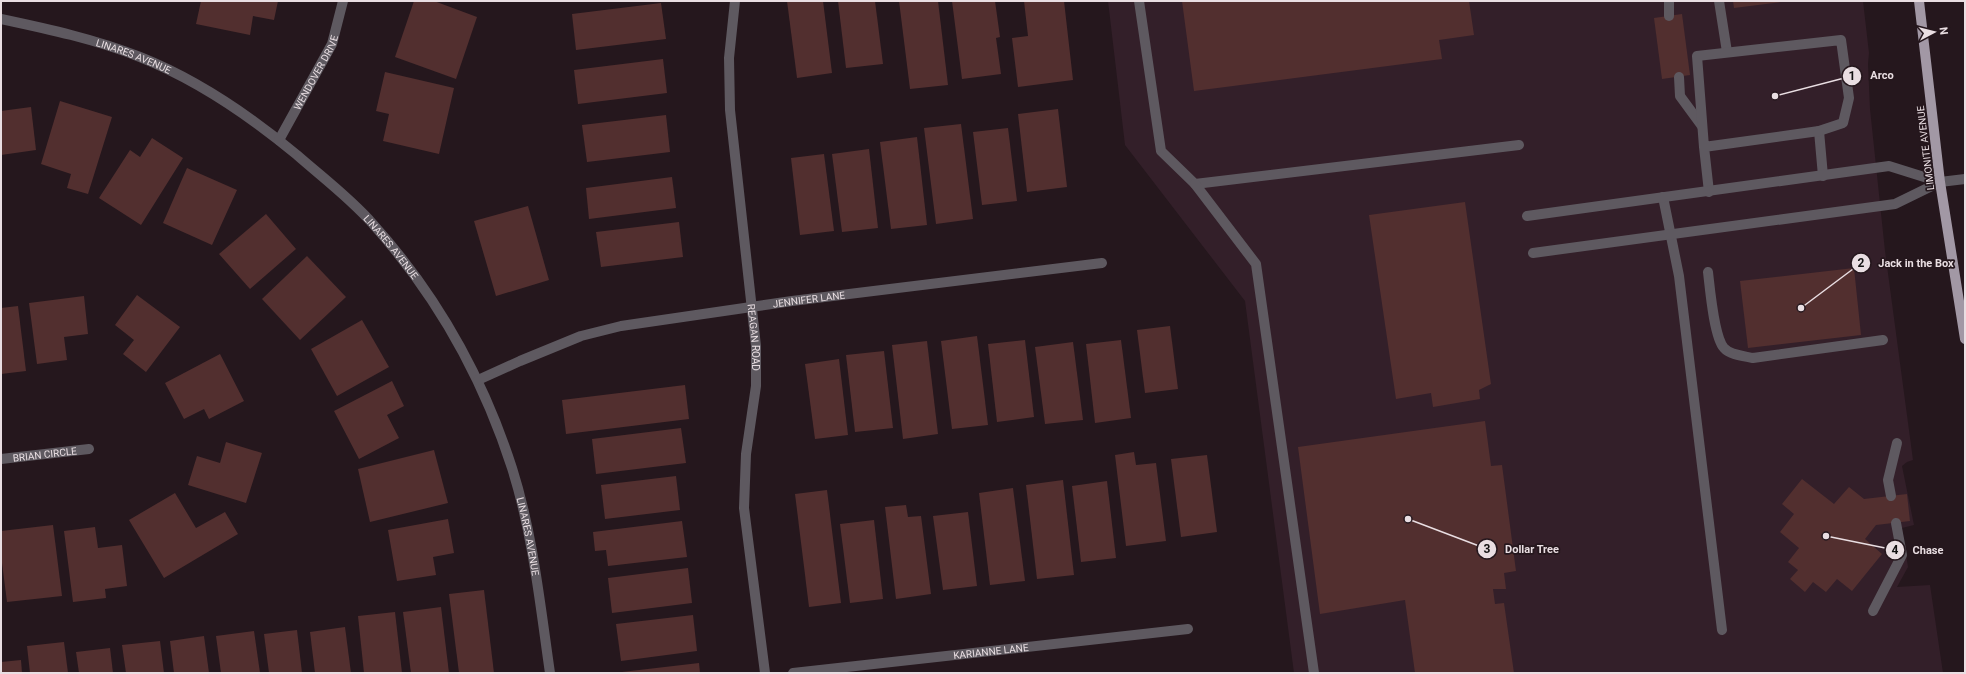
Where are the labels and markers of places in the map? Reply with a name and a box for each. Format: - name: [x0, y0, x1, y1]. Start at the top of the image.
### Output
- callout: Arco: [1842, 64, 1901, 87]
- callout: Jack in the Box: [1851, 252, 1962, 275]
- callout: Dollar Tree: [1477, 537, 1567, 560]
- callout: Chase: [1885, 538, 1951, 561]

